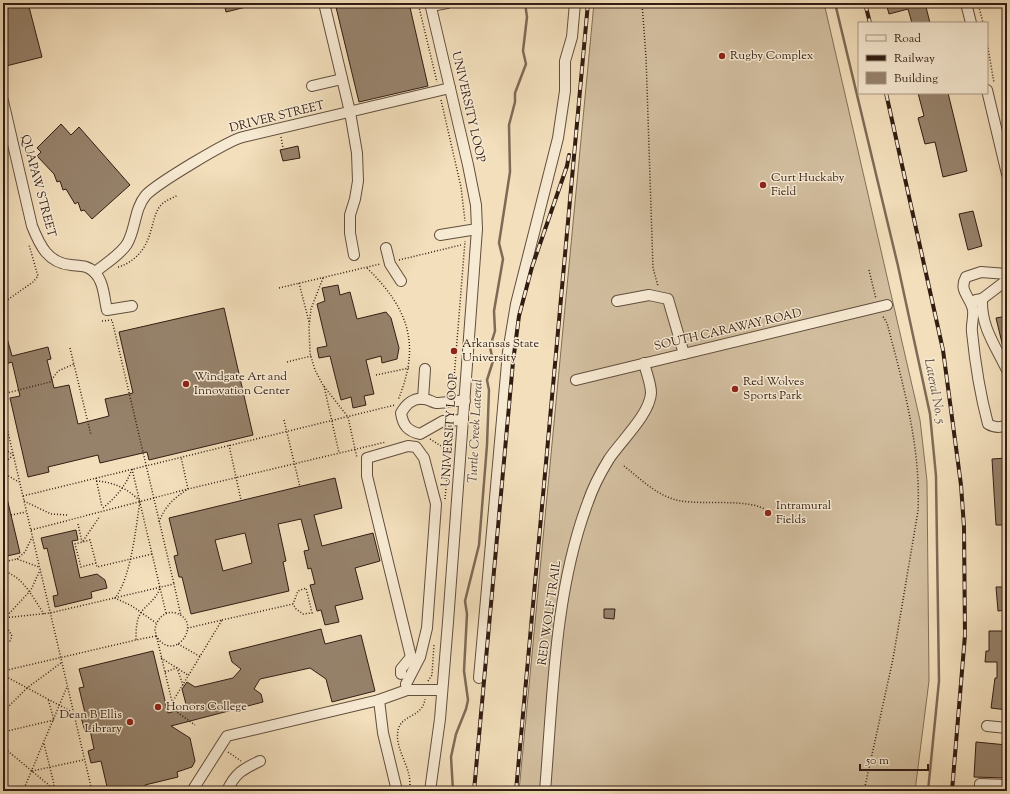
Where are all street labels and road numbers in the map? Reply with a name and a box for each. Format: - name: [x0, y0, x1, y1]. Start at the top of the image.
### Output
- street label: UNIVERSITY LOOP: [446, 50, 490, 165]
- street label: DRIVER STREET: [228, 96, 327, 138]
- street label: QUAPAW STREET: [16, 133, 61, 240]
- street label: SOUTH CARAWAY ROAD: [652, 304, 804, 356]
- street label: UNIVERSITY LOOP: [437, 372, 463, 487]
- street label: RED WOLF TRAIL: [534, 559, 566, 667]

